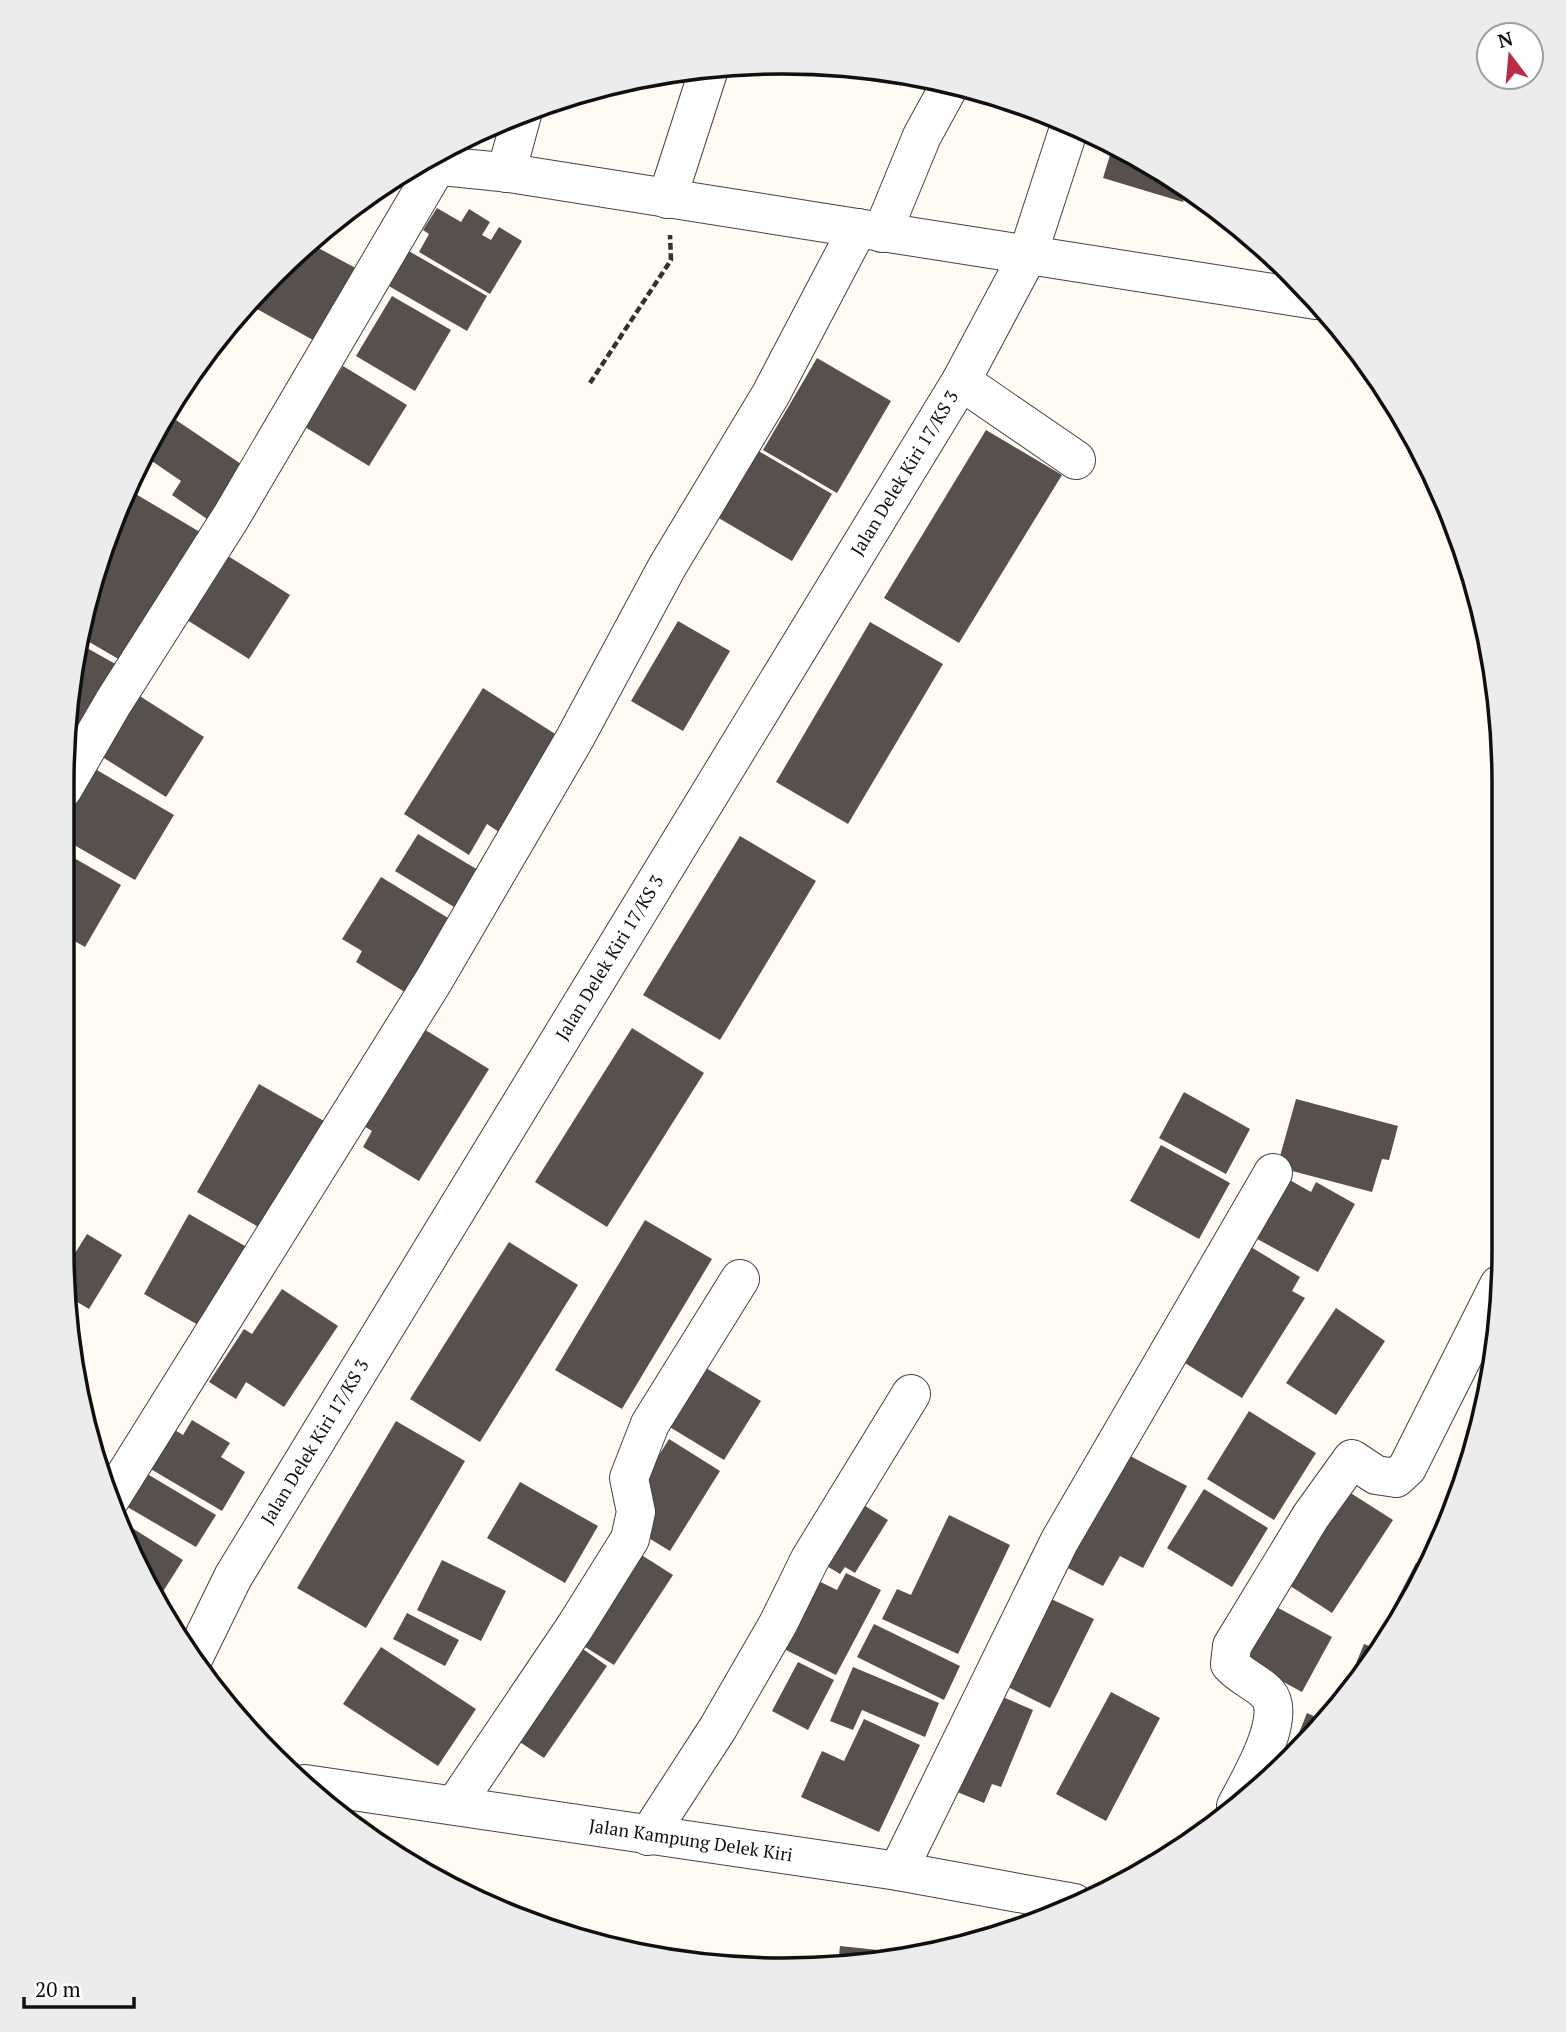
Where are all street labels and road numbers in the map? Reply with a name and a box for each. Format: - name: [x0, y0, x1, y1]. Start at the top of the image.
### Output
- street label: Jalan Delek Kiri 17/KS 3: [844, 386, 963, 560]
- street label: Jalan Delek Kiri 17/KS 3: [550, 870, 669, 1044]
- street label: Jalan Delek Kiri 17/KS 3: [255, 1354, 374, 1529]
- street label: Jalan Kampung Delek Kiri: [588, 1813, 794, 1866]

